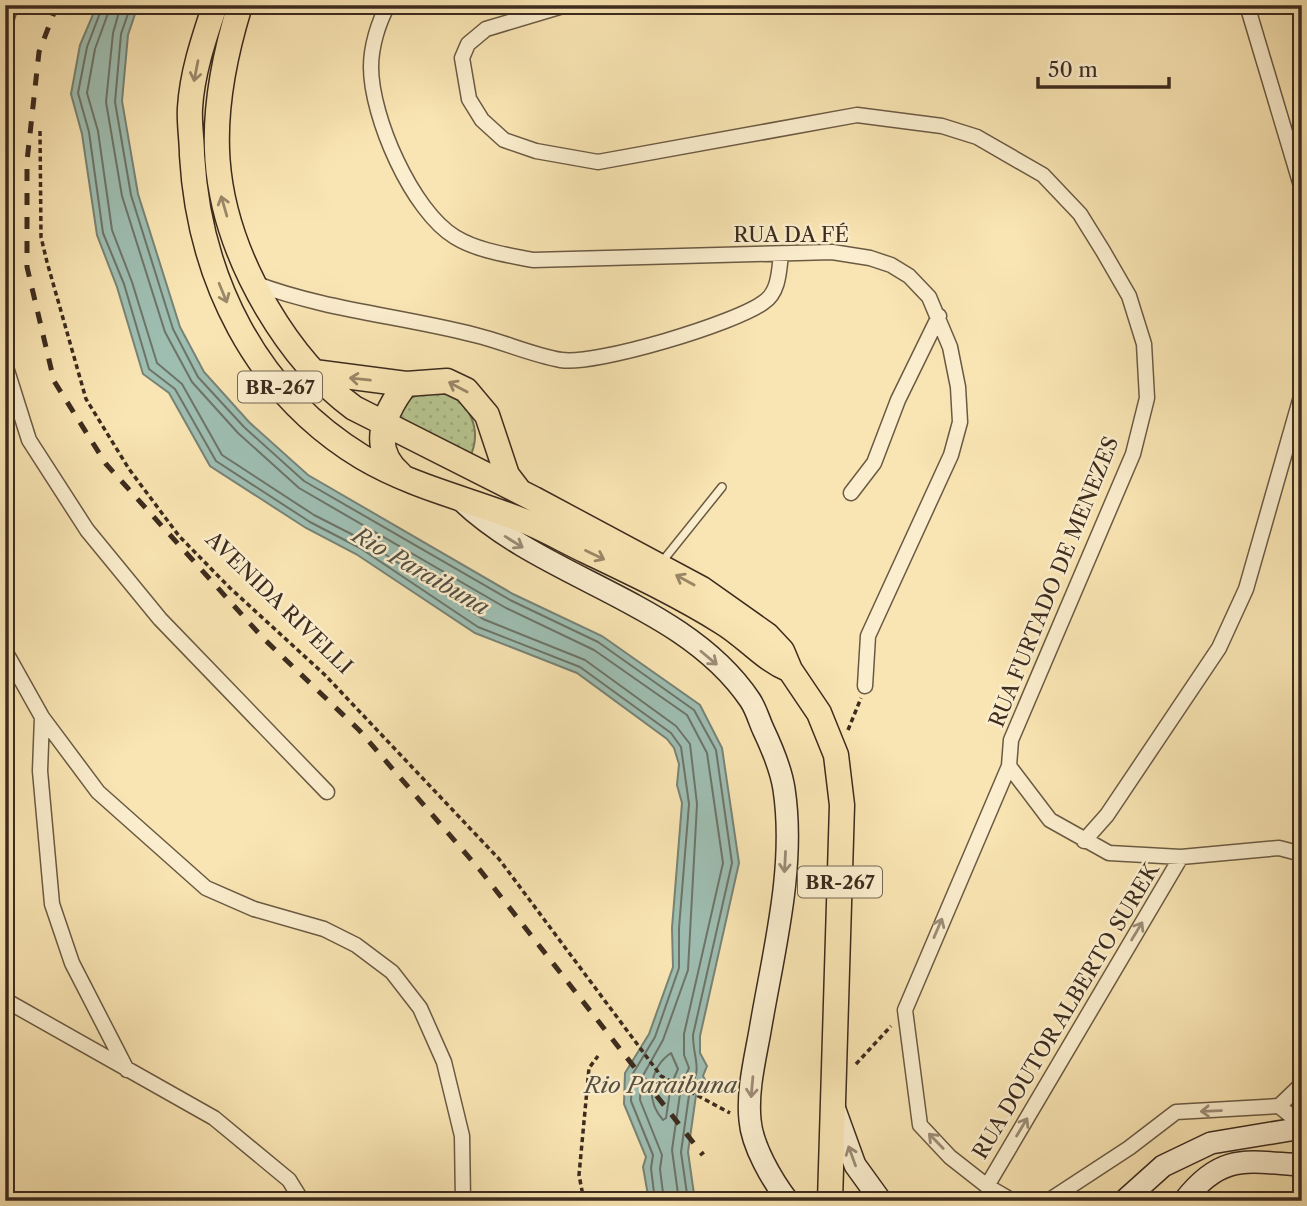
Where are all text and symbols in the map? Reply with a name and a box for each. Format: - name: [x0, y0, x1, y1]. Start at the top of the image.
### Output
- scale bar: [1038, 46, 1169, 90]
- text: 50 m: [1048, 57, 1098, 82]
- one-way arrow: [189, 59, 203, 82]
- one-way arrow: [217, 195, 230, 217]
- street label: RUA DA FÉ: [733, 222, 849, 247]
- one-way arrow: [217, 282, 230, 304]
- road number: BR-267: [238, 372, 322, 402]
- one-way arrow: [349, 373, 372, 386]
- one-way arrow: [448, 380, 468, 394]
- street label: RUA FURTADO DE MENEZES: [984, 433, 1123, 731]
- water label: Rio Paraibuna: [346, 520, 494, 621]
- street label: AVENIDA RIVELLI: [200, 526, 358, 679]
- one-way arrow: [504, 536, 524, 550]
- one-way arrow: [584, 549, 605, 563]
- one-way arrow: [675, 573, 696, 586]
- one-way arrow: [700, 650, 718, 666]
- one-way arrow: [779, 850, 792, 873]
- street label: RUA DOUTOR ALBERTO SUREK: [967, 858, 1164, 1163]
- road number: BR-267: [798, 866, 882, 898]
- one-way arrow: [932, 917, 945, 939]
- one-way arrow: [1131, 922, 1145, 942]
- water label: Rio Paraibuna: [583, 1071, 738, 1099]
- one-way arrow: [745, 1075, 758, 1098]
- one-way arrow: [1200, 1104, 1223, 1117]
- one-way arrow: [1015, 1118, 1029, 1138]
- one-way arrow: [927, 1133, 944, 1150]
- one-way arrow: [845, 1146, 857, 1168]

